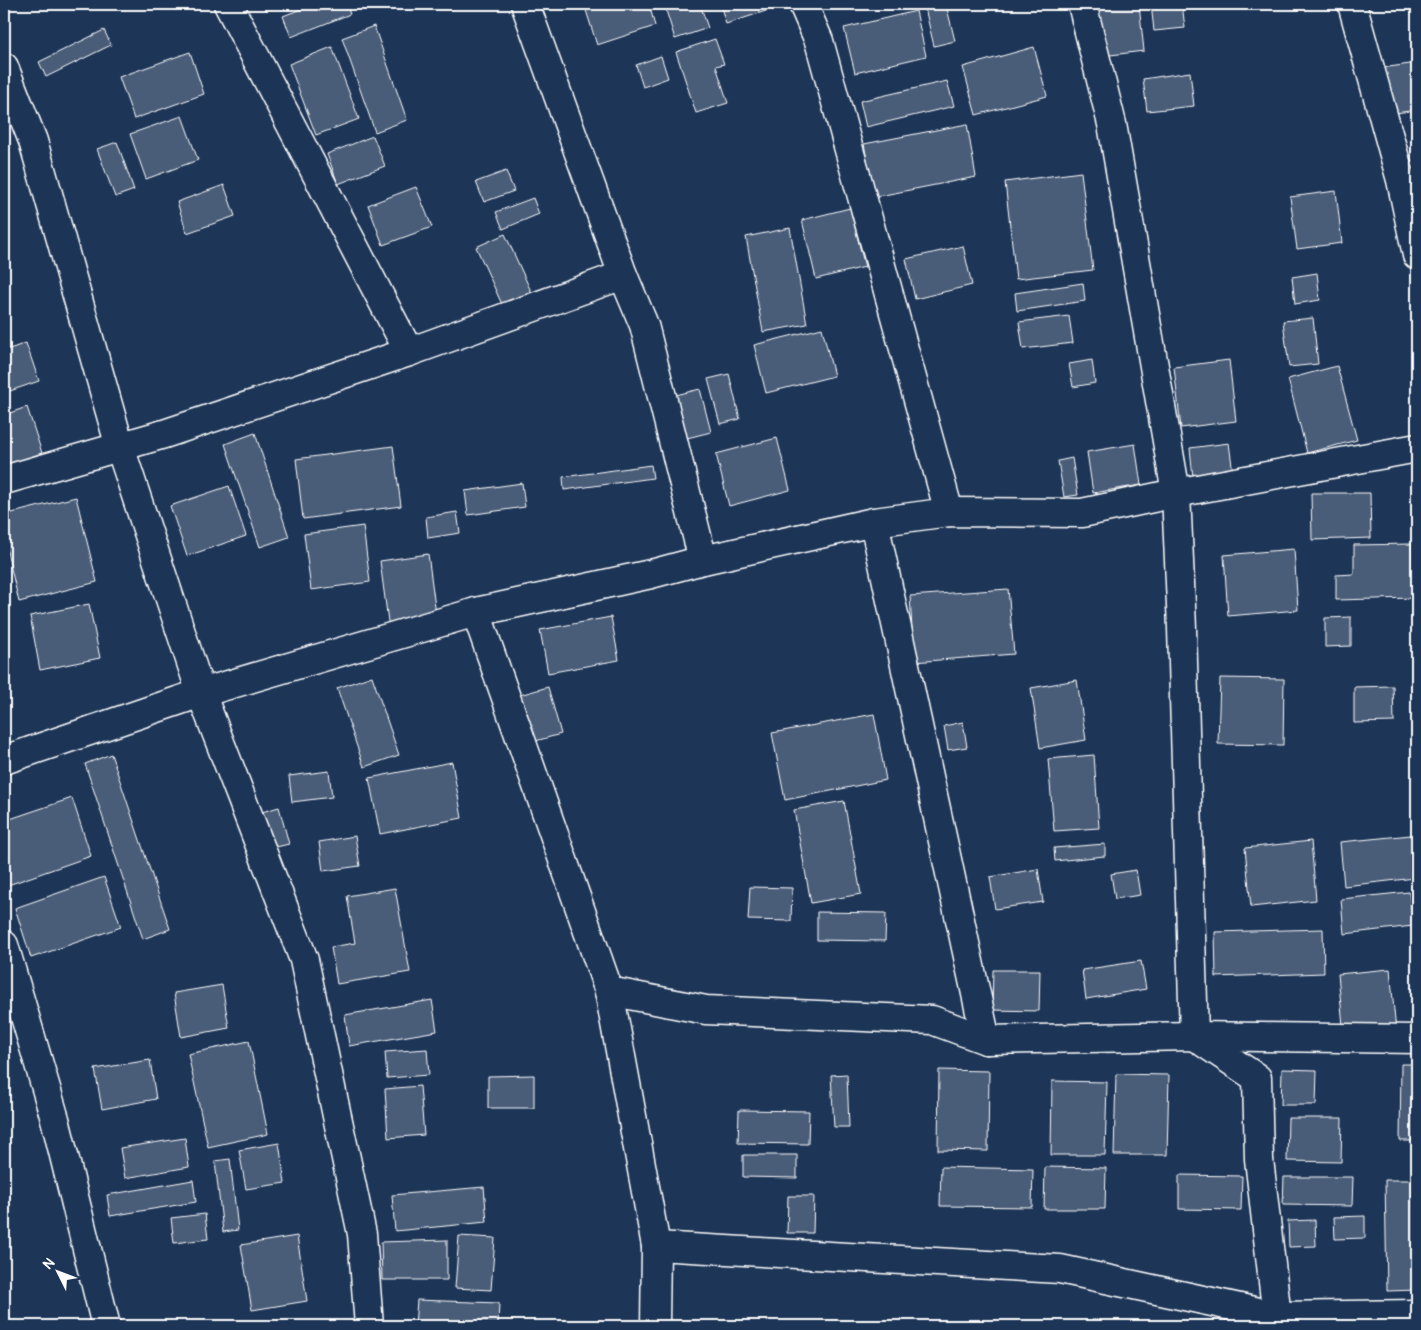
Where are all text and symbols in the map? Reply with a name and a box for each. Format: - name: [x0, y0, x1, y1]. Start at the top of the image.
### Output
- north arrow: [32, 1248, 82, 1298]
- text: N: [39, 1254, 58, 1273]

